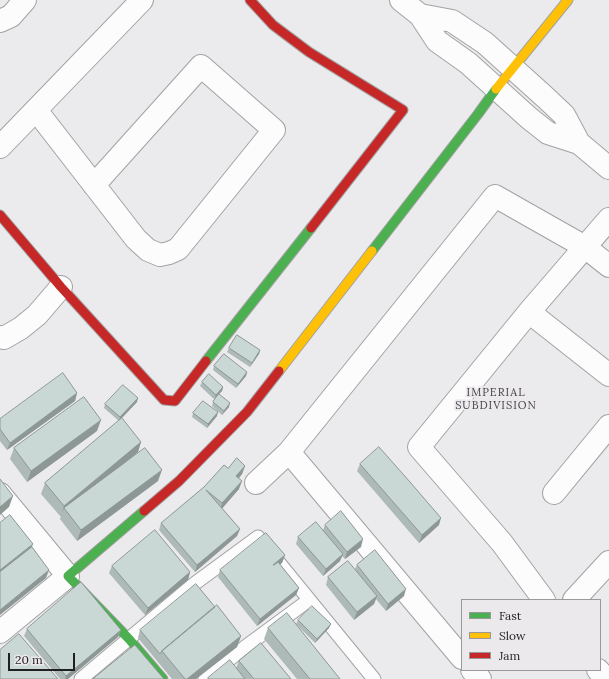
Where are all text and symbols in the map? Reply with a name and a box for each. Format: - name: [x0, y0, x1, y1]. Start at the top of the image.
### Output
- district label: IMPERIAL SUBDIVISION: [455, 386, 537, 412]
- legend: [461, 599, 601, 671]
- text: Fast: [499, 608, 522, 623]
- text: Slow: [499, 628, 526, 643]
- scale bar: [10, 645, 77, 671]
- text: Jam: [499, 648, 520, 663]
- text: 20 m: [15, 652, 43, 667]

